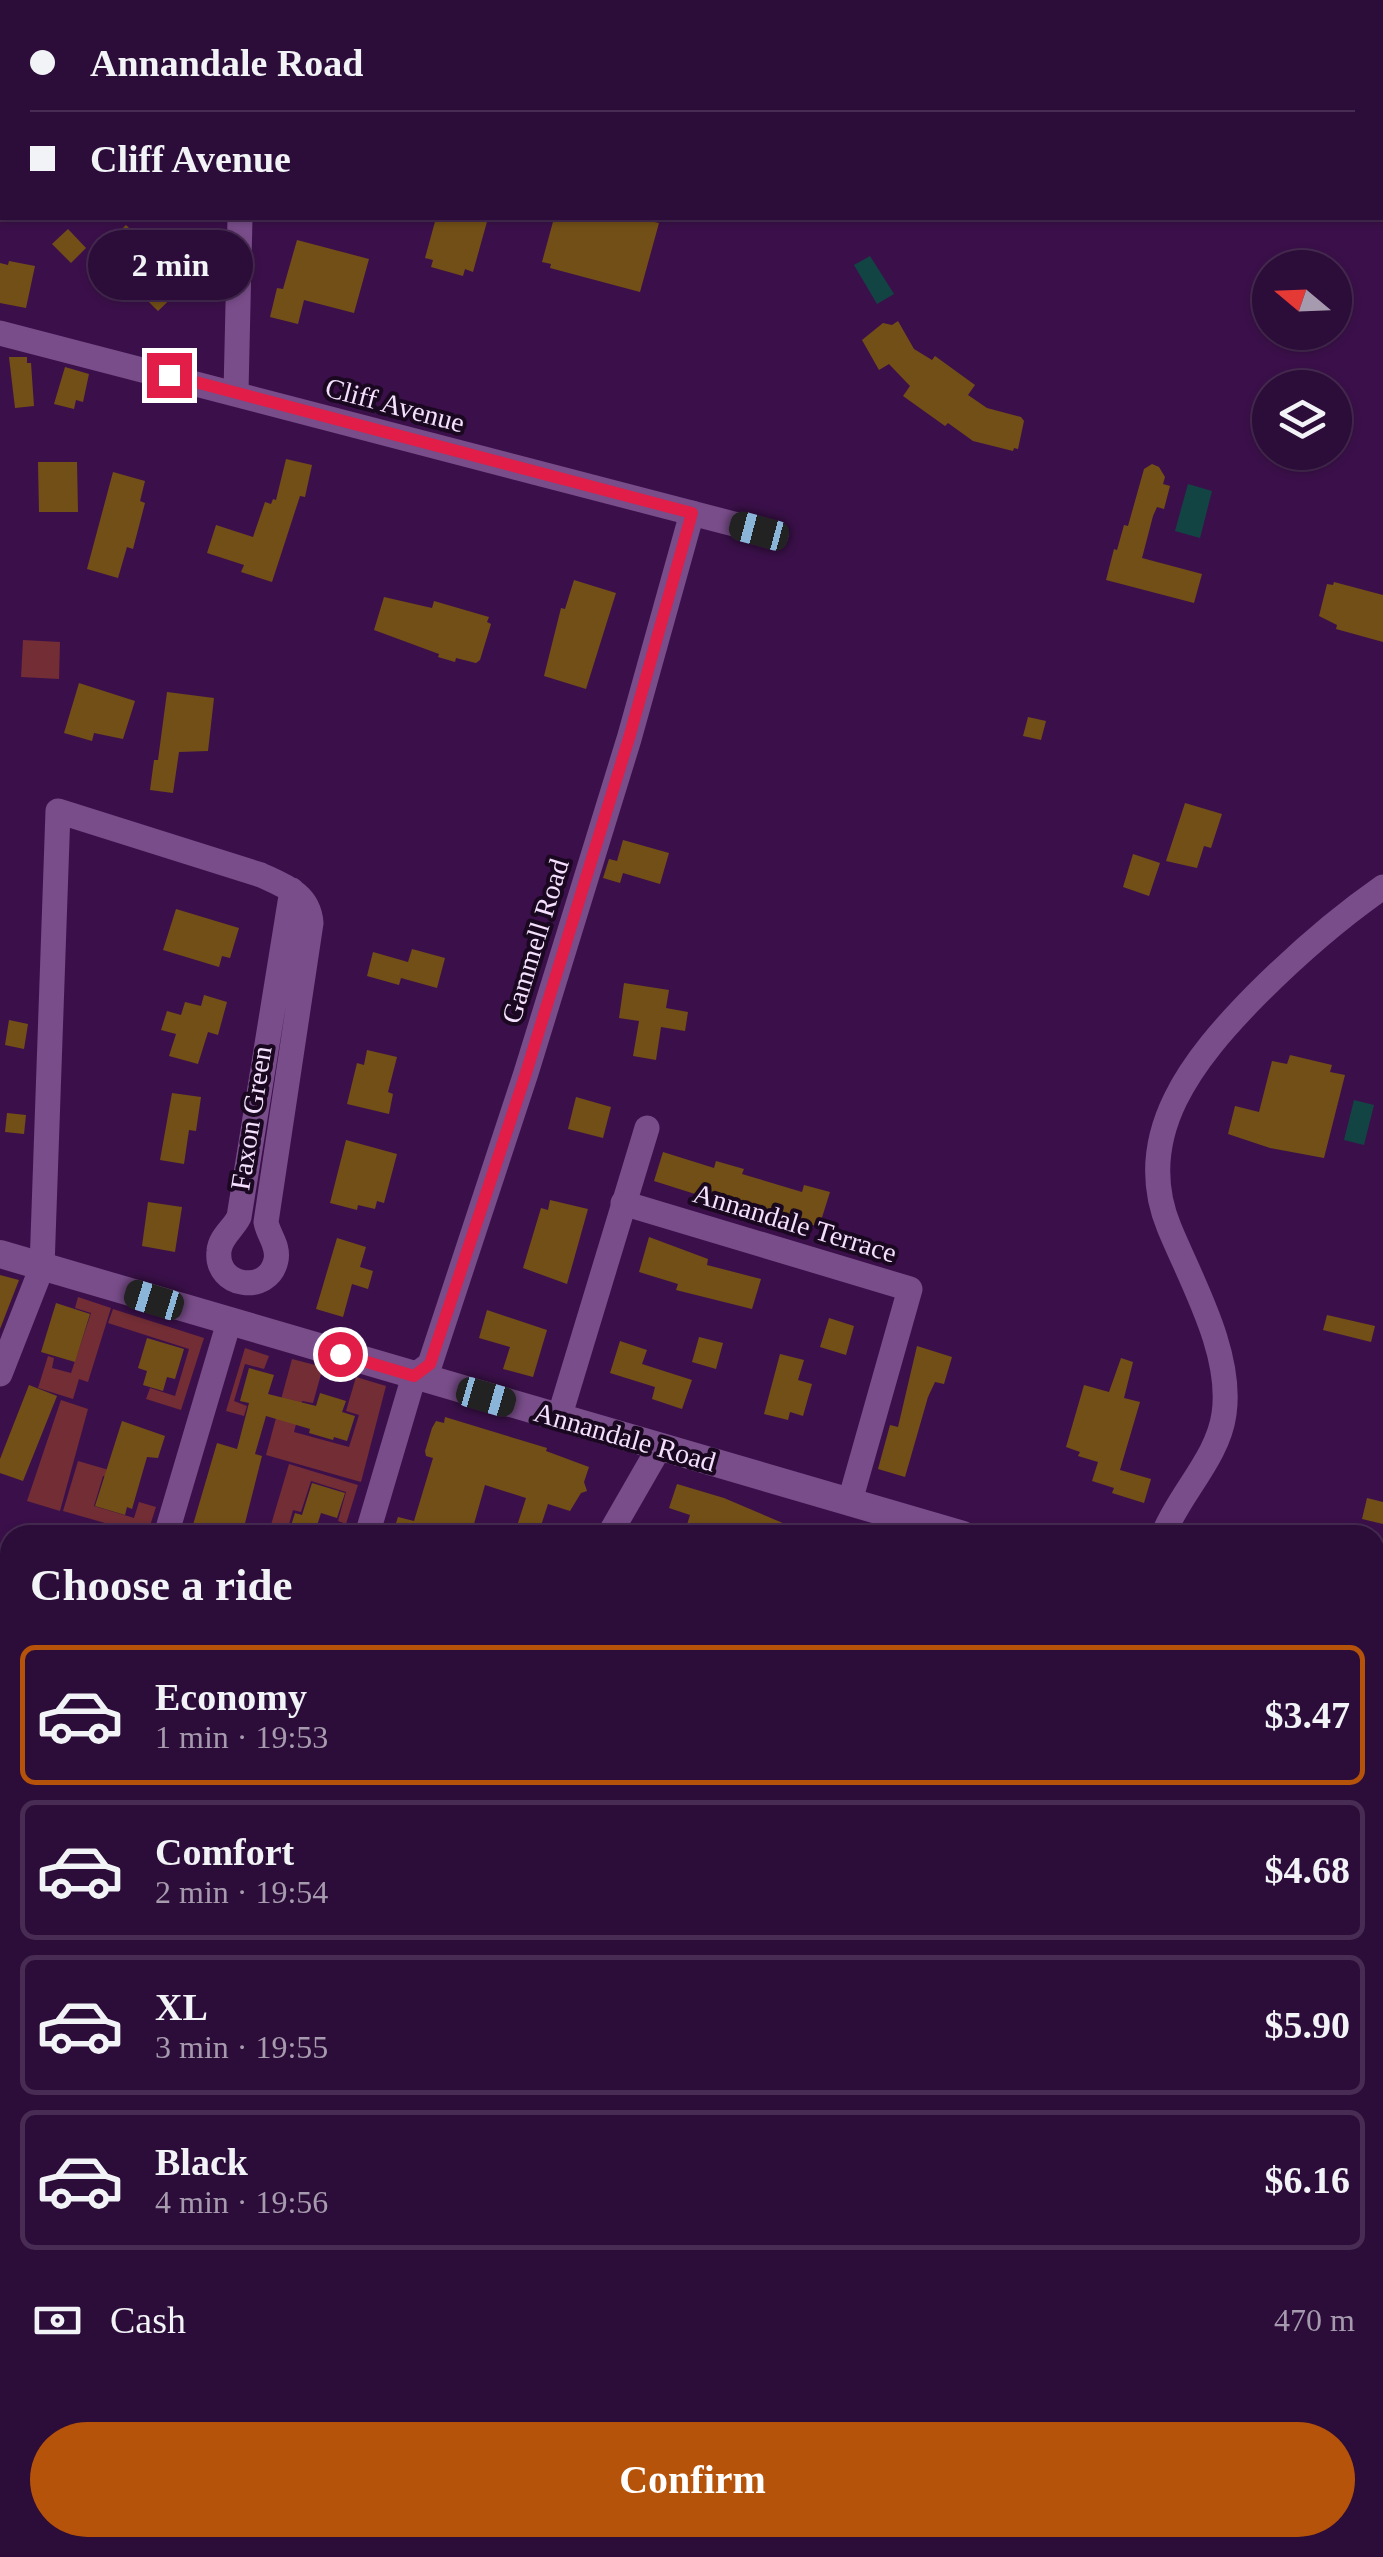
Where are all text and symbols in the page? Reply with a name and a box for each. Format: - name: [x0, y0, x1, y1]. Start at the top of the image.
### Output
- text: Annandale Road: [90, 42, 363, 84]
- text: Cliff Avenue: [90, 138, 291, 180]
- callout: 2 min: [86, 230, 252, 300]
- text: 2 min: [132, 247, 209, 283]
- north arrow: [1252, 250, 1352, 350]
- map controls: [1252, 250, 1352, 470]
- route end: [147, 353, 192, 398]
- button: layers: [1252, 370, 1352, 470]
- street label: Cliff Avenue: [322, 372, 468, 438]
- car: [726, 509, 792, 553]
- street label: Gammell Road: [495, 855, 575, 1027]
- street label: Faxon Green: [224, 1044, 278, 1192]
- street label: Annandale Terrace: [689, 1177, 901, 1269]
- car: [121, 1277, 187, 1323]
- route start: [318, 1332, 363, 1377]
- car: [453, 1374, 519, 1420]
- street label: Annandale Road: [531, 1396, 719, 1478]
- text: Choose a ride: [30, 1560, 293, 1610]
- icon: car: [35, 1670, 125, 1760]
- text: Economy: [155, 1676, 307, 1718]
- text: $3.47: [1265, 1694, 1350, 1736]
- text: 1 min · 19:53: [155, 1719, 328, 1755]
- icon: car: [35, 1825, 125, 1915]
- text: Comfort: [155, 1831, 294, 1873]
- text: $4.68: [1265, 1849, 1350, 1891]
- text: 2 min · 19:54: [155, 1874, 328, 1910]
- icon: car: [35, 1980, 125, 2070]
- text: XL: [155, 1986, 208, 2028]
- text: $5.90: [1265, 2004, 1350, 2046]
- text: 3 min · 19:55: [155, 2029, 328, 2065]
- icon: car: [35, 2135, 125, 2225]
- text: Black: [155, 2141, 248, 2183]
- text: $6.16: [1265, 2159, 1350, 2201]
- text: 4 min · 19:56: [155, 2184, 328, 2220]
- icon: cash: [30, 2293, 85, 2348]
- text: Cash: [110, 2299, 186, 2341]
- text: 470 m: [1274, 2302, 1355, 2338]
- button: Confirm: [30, 2422, 1355, 2537]

